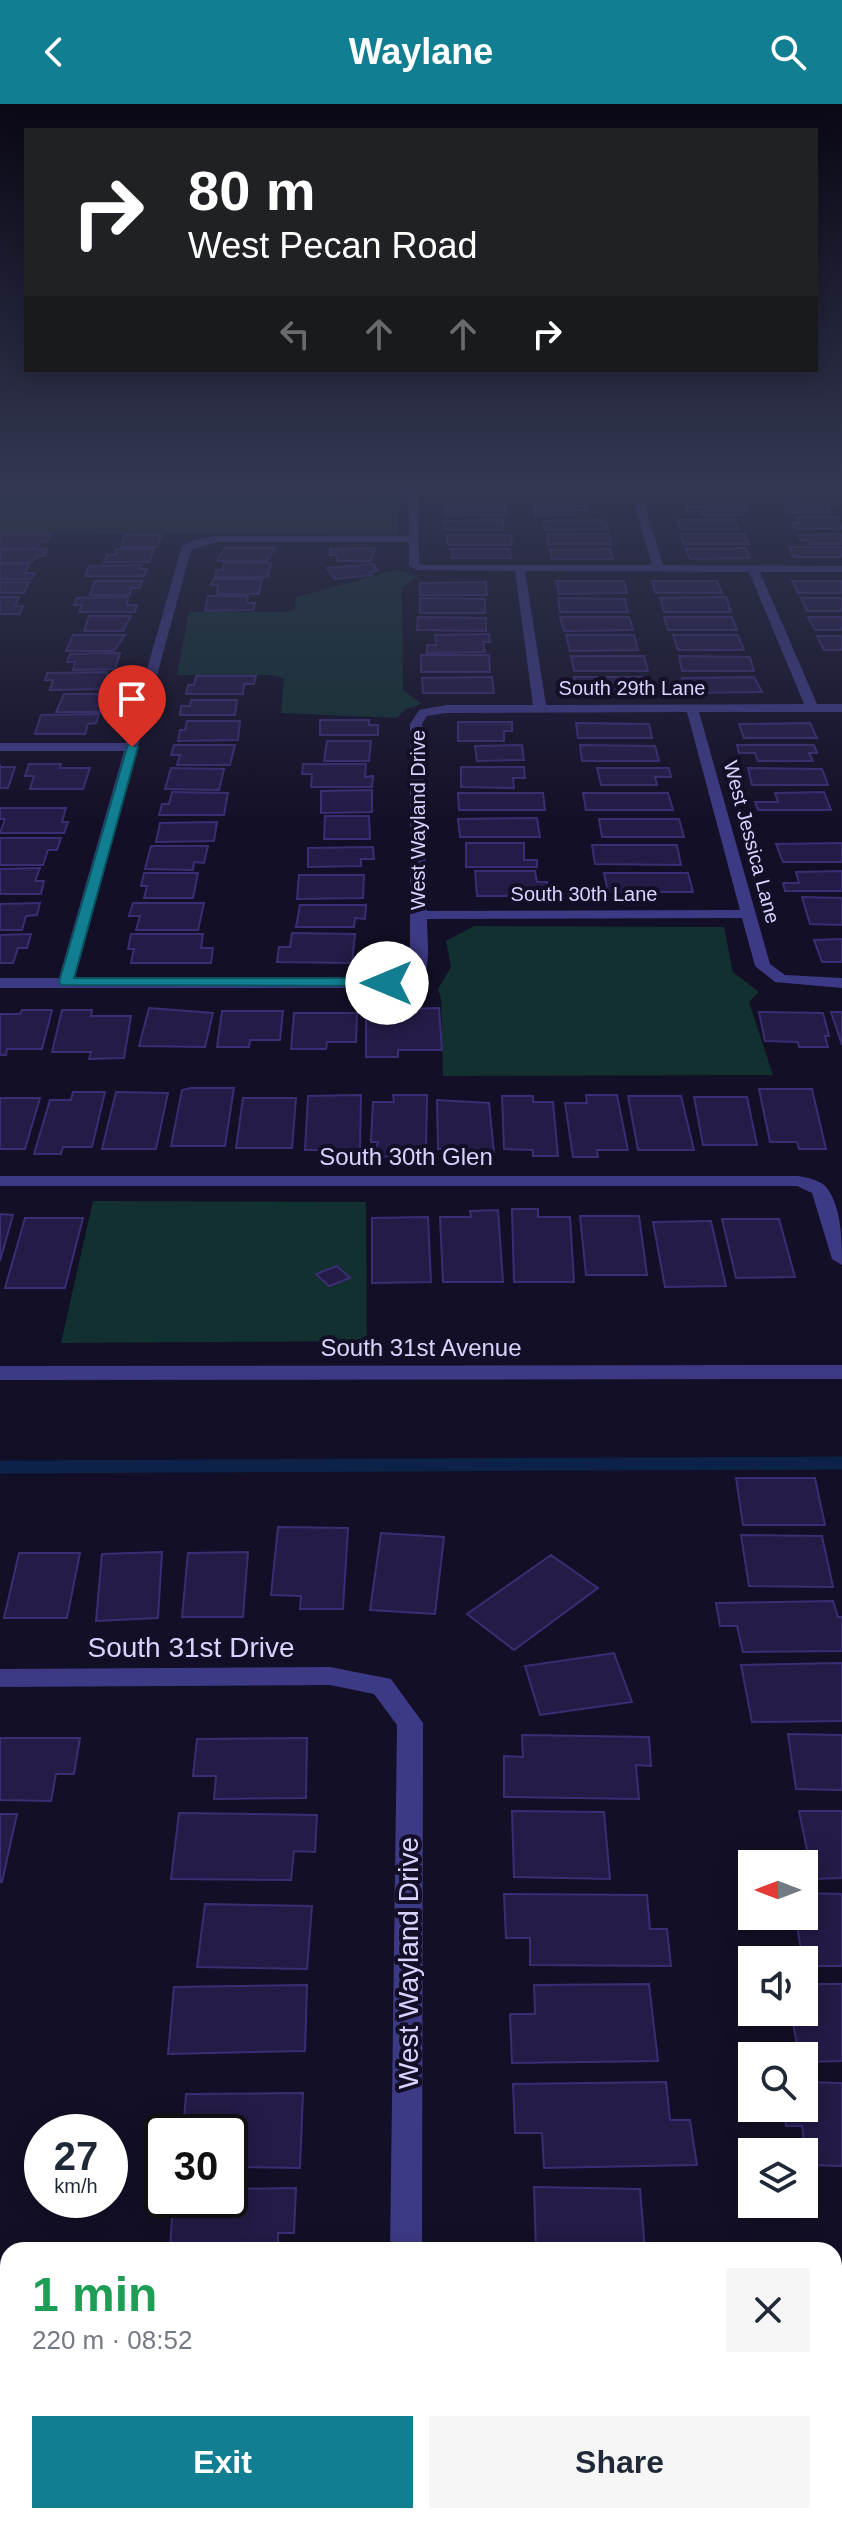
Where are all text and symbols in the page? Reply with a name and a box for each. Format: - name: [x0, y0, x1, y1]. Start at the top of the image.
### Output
- icon: back: [32, 30, 76, 74]
- icon: search: [766, 30, 810, 74]
- text: Waylane: [349, 31, 493, 72]
- text: 80 m: [188, 159, 316, 222]
- icon: right: [56, 160, 160, 264]
- text: West Pecan Road: [188, 225, 478, 266]
- icon: left: [273, 312, 317, 356]
- icon: ahead: [357, 312, 401, 356]
- icon: ahead: [441, 312, 485, 356]
- icon: right: [525, 312, 569, 356]
- pin: [98, 665, 166, 747]
- icon: arrive: [110, 677, 154, 721]
- street label: South 29th Lane: [559, 677, 705, 699]
- street label: West Wayland Drive: [407, 730, 429, 910]
- street label: West Jessica Lane: [720, 758, 784, 926]
- street label: South 30th Lane: [511, 883, 657, 905]
- position arrow: [345, 941, 429, 1025]
- street label: South 30th Glen: [319, 1143, 493, 1170]
- street label: South 31st Avenue: [320, 1334, 522, 1361]
- street label: South 31st Drive: [88, 1632, 295, 1663]
- street label: West Wayland Drive: [393, 1837, 424, 2089]
- north arrow: [738, 1850, 818, 1930]
- map controls: [738, 1850, 818, 2218]
- button: sound: [738, 1946, 818, 2026]
- button: search: [738, 2042, 818, 2122]
- speed limit sign: 30: [144, 2114, 248, 2218]
- text: 27: [54, 2134, 98, 2178]
- button: layers: [738, 2138, 818, 2218]
- text: km/h: [54, 2175, 98, 2197]
- text: 1 min: [32, 2268, 157, 2321]
- button: close: [726, 2268, 810, 2352]
- text: 220 m · 08:52: [32, 2325, 192, 2355]
- button: Exit: [32, 2416, 413, 2508]
- button: Share: [429, 2416, 810, 2508]

